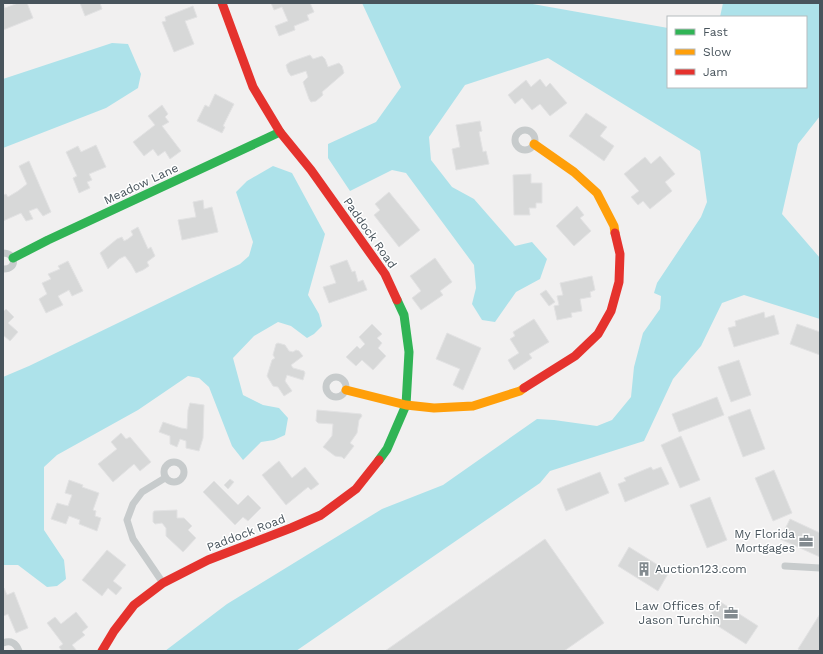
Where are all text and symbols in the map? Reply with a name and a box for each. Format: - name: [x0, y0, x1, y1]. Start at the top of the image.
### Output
- legend: [667, 16, 807, 88]
- text: Fast: [703, 25, 728, 39]
- text: Slow: [703, 45, 731, 59]
- text: Jam: [703, 65, 728, 79]
- street label: Meadow Lane: [102, 161, 181, 207]
- street label: Paddock Road: [340, 195, 400, 271]
- street label: Paddock Road: [205, 512, 287, 554]
- place label: My Florida Mortgages: [734, 527, 795, 555]
- office icon: My Florida Mortgages: [798, 533, 814, 549]
- building icon: Auction123.com: [636, 561, 652, 577]
- place label: Auction123.com: [655, 562, 747, 576]
- place label: Law Offices of Jason Turchin: [635, 599, 720, 627]
- office icon: Law Offices of Jason Turchin: [723, 605, 739, 621]

